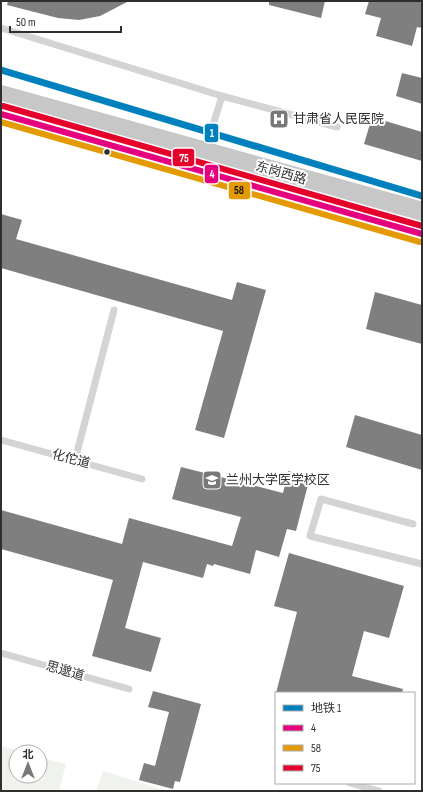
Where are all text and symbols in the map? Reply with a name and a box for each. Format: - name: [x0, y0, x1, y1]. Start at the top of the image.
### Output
- scale bar: [10, 8, 121, 34]
- text: 50 m: [16, 15, 36, 30]
- hospital icon: 甘肃省人民医院: [268, 108, 290, 130]
- place label: 甘肃省人民医院: [293, 111, 384, 127]
- line badge: 1: [204, 123, 219, 143]
- text: 1: [210, 127, 215, 140]
- unlabelled marker: [102, 147, 112, 157]
- line badge: 75: [172, 148, 195, 167]
- text: 75: [179, 152, 189, 165]
- street label: 东岗西路: [254, 158, 308, 188]
- line badge: 4: [204, 164, 219, 184]
- text: 4: [209, 168, 215, 181]
- line badge: 58: [228, 181, 251, 200]
- text: 58: [234, 184, 244, 197]
- street label: 化佗道: [50, 446, 92, 472]
- school or university icon: 兰州大学医学校区: [201, 469, 223, 491]
- place label: 兰州大学医学校区: [226, 472, 330, 488]
- street label: 思邈道: [44, 658, 86, 684]
- legend: [275, 692, 415, 784]
- text: 地铁 1: [311, 701, 342, 716]
- text: 4: [311, 721, 316, 736]
- text: 58: [311, 741, 321, 756]
- north arrow: [8, 744, 48, 784]
- text: 北: [23, 748, 34, 761]
- text: 75: [311, 761, 321, 776]

